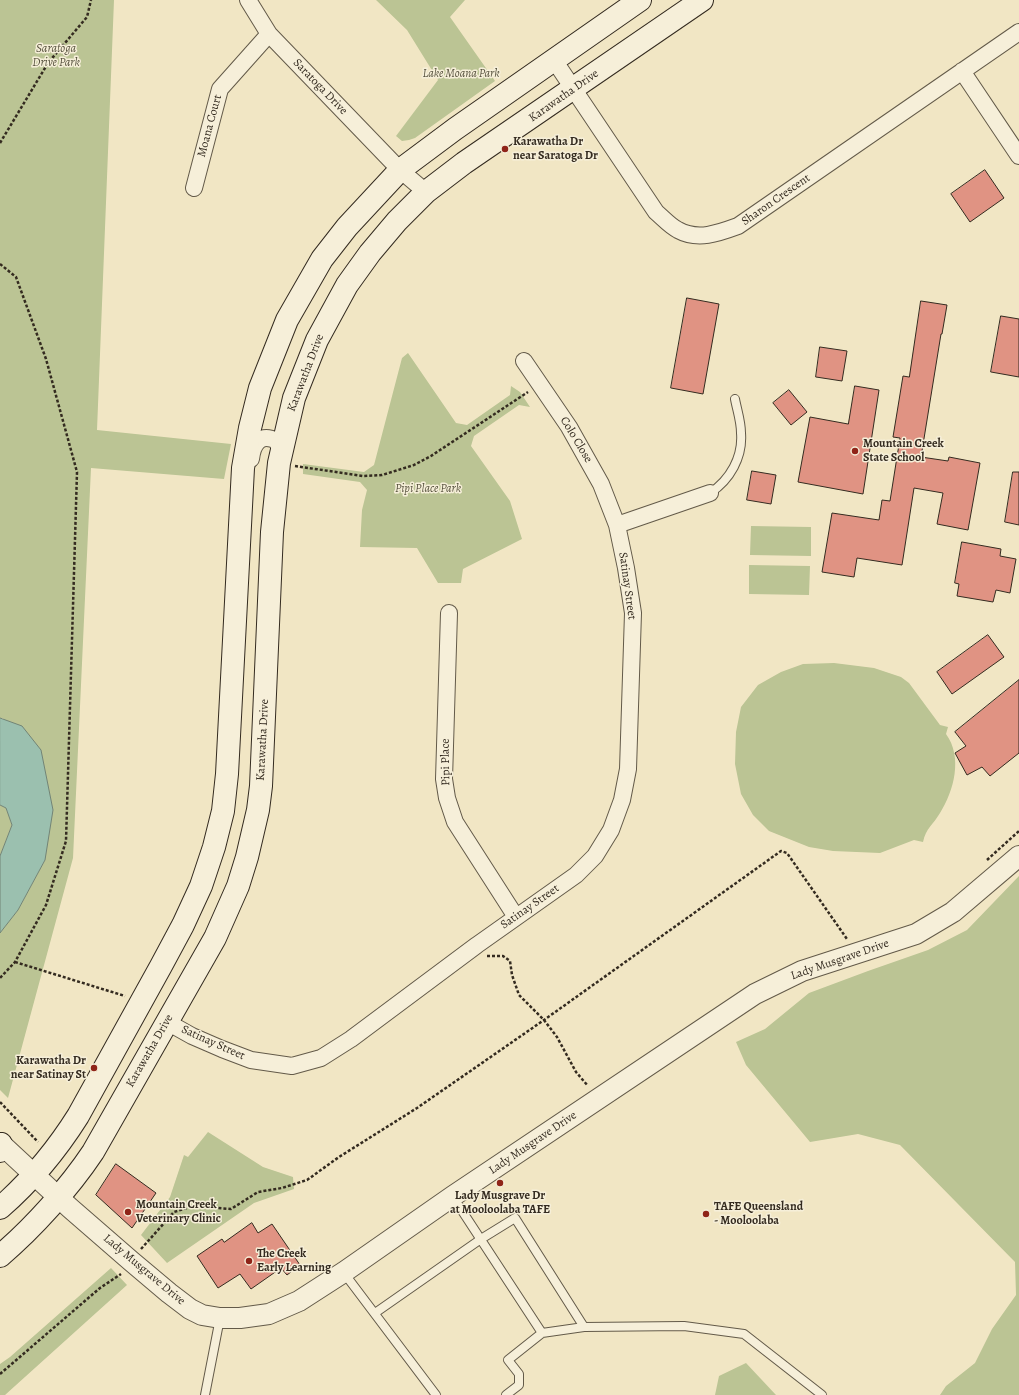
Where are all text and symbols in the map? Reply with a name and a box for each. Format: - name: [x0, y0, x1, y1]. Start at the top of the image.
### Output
- park label: Saratoga Drive Park: [32, 42, 80, 70]
- street label: Saratoga Drive: [290, 56, 350, 118]
- park label: Lake Moana Park: [422, 67, 500, 81]
- street label: Karawatha Drive: [526, 67, 602, 125]
- street label: Moana Court: [195, 93, 225, 159]
- place label: Karawatha Dr near Saratoga Dr: [513, 135, 598, 163]
- marker: Karawatha Dr near Saratoga Dr: [500, 144, 510, 154]
- street label: Sharon Crescent: [739, 171, 813, 229]
- street label: Karawatha Drive: [285, 332, 327, 414]
- street label: Colo Close: [557, 414, 595, 466]
- place label: Mountain Creek State School: [863, 437, 944, 465]
- marker: Mountain Creek State School: [850, 446, 860, 456]
- park label: Pipi Place Park: [395, 482, 461, 496]
- street label: Satinay Street: [615, 551, 639, 621]
- street label: Karawatha Drive: [254, 699, 272, 781]
- street label: Pipi Place: [438, 738, 454, 786]
- street label: Satinay Street: [498, 882, 562, 932]
- street label: Lady Musgrave Drive: [789, 936, 891, 984]
- street label: Karawatha Drive: [123, 1012, 177, 1090]
- street label: Satinay Street: [179, 1023, 247, 1063]
- place label: Karawatha Dr near Satinay St: [11, 1054, 86, 1082]
- marker: Karawatha Dr near Satinay St: [89, 1063, 99, 1073]
- street label: Lady Musgrave Drive: [486, 1108, 580, 1178]
- marker: Lady Musgrave Dr at Mooloolaba TAFE: [495, 1178, 505, 1188]
- place label: Lady Musgrave Dr at Mooloolaba TAFE: [450, 1189, 550, 1217]
- place label: Mountain Creek Veterinary Clinic: [136, 1198, 221, 1226]
- place label: TAFE Queensland - Mooloolaba: [714, 1200, 803, 1228]
- marker: Mountain Creek Veterinary Clinic: [123, 1207, 133, 1217]
- marker: TAFE Queensland - Mooloolaba: [701, 1209, 711, 1219]
- street label: Lady Musgrave Drive: [100, 1231, 188, 1309]
- place label: The Creek Early Learning: [257, 1247, 331, 1275]
- marker: The Creek Early Learning: [244, 1256, 254, 1266]

